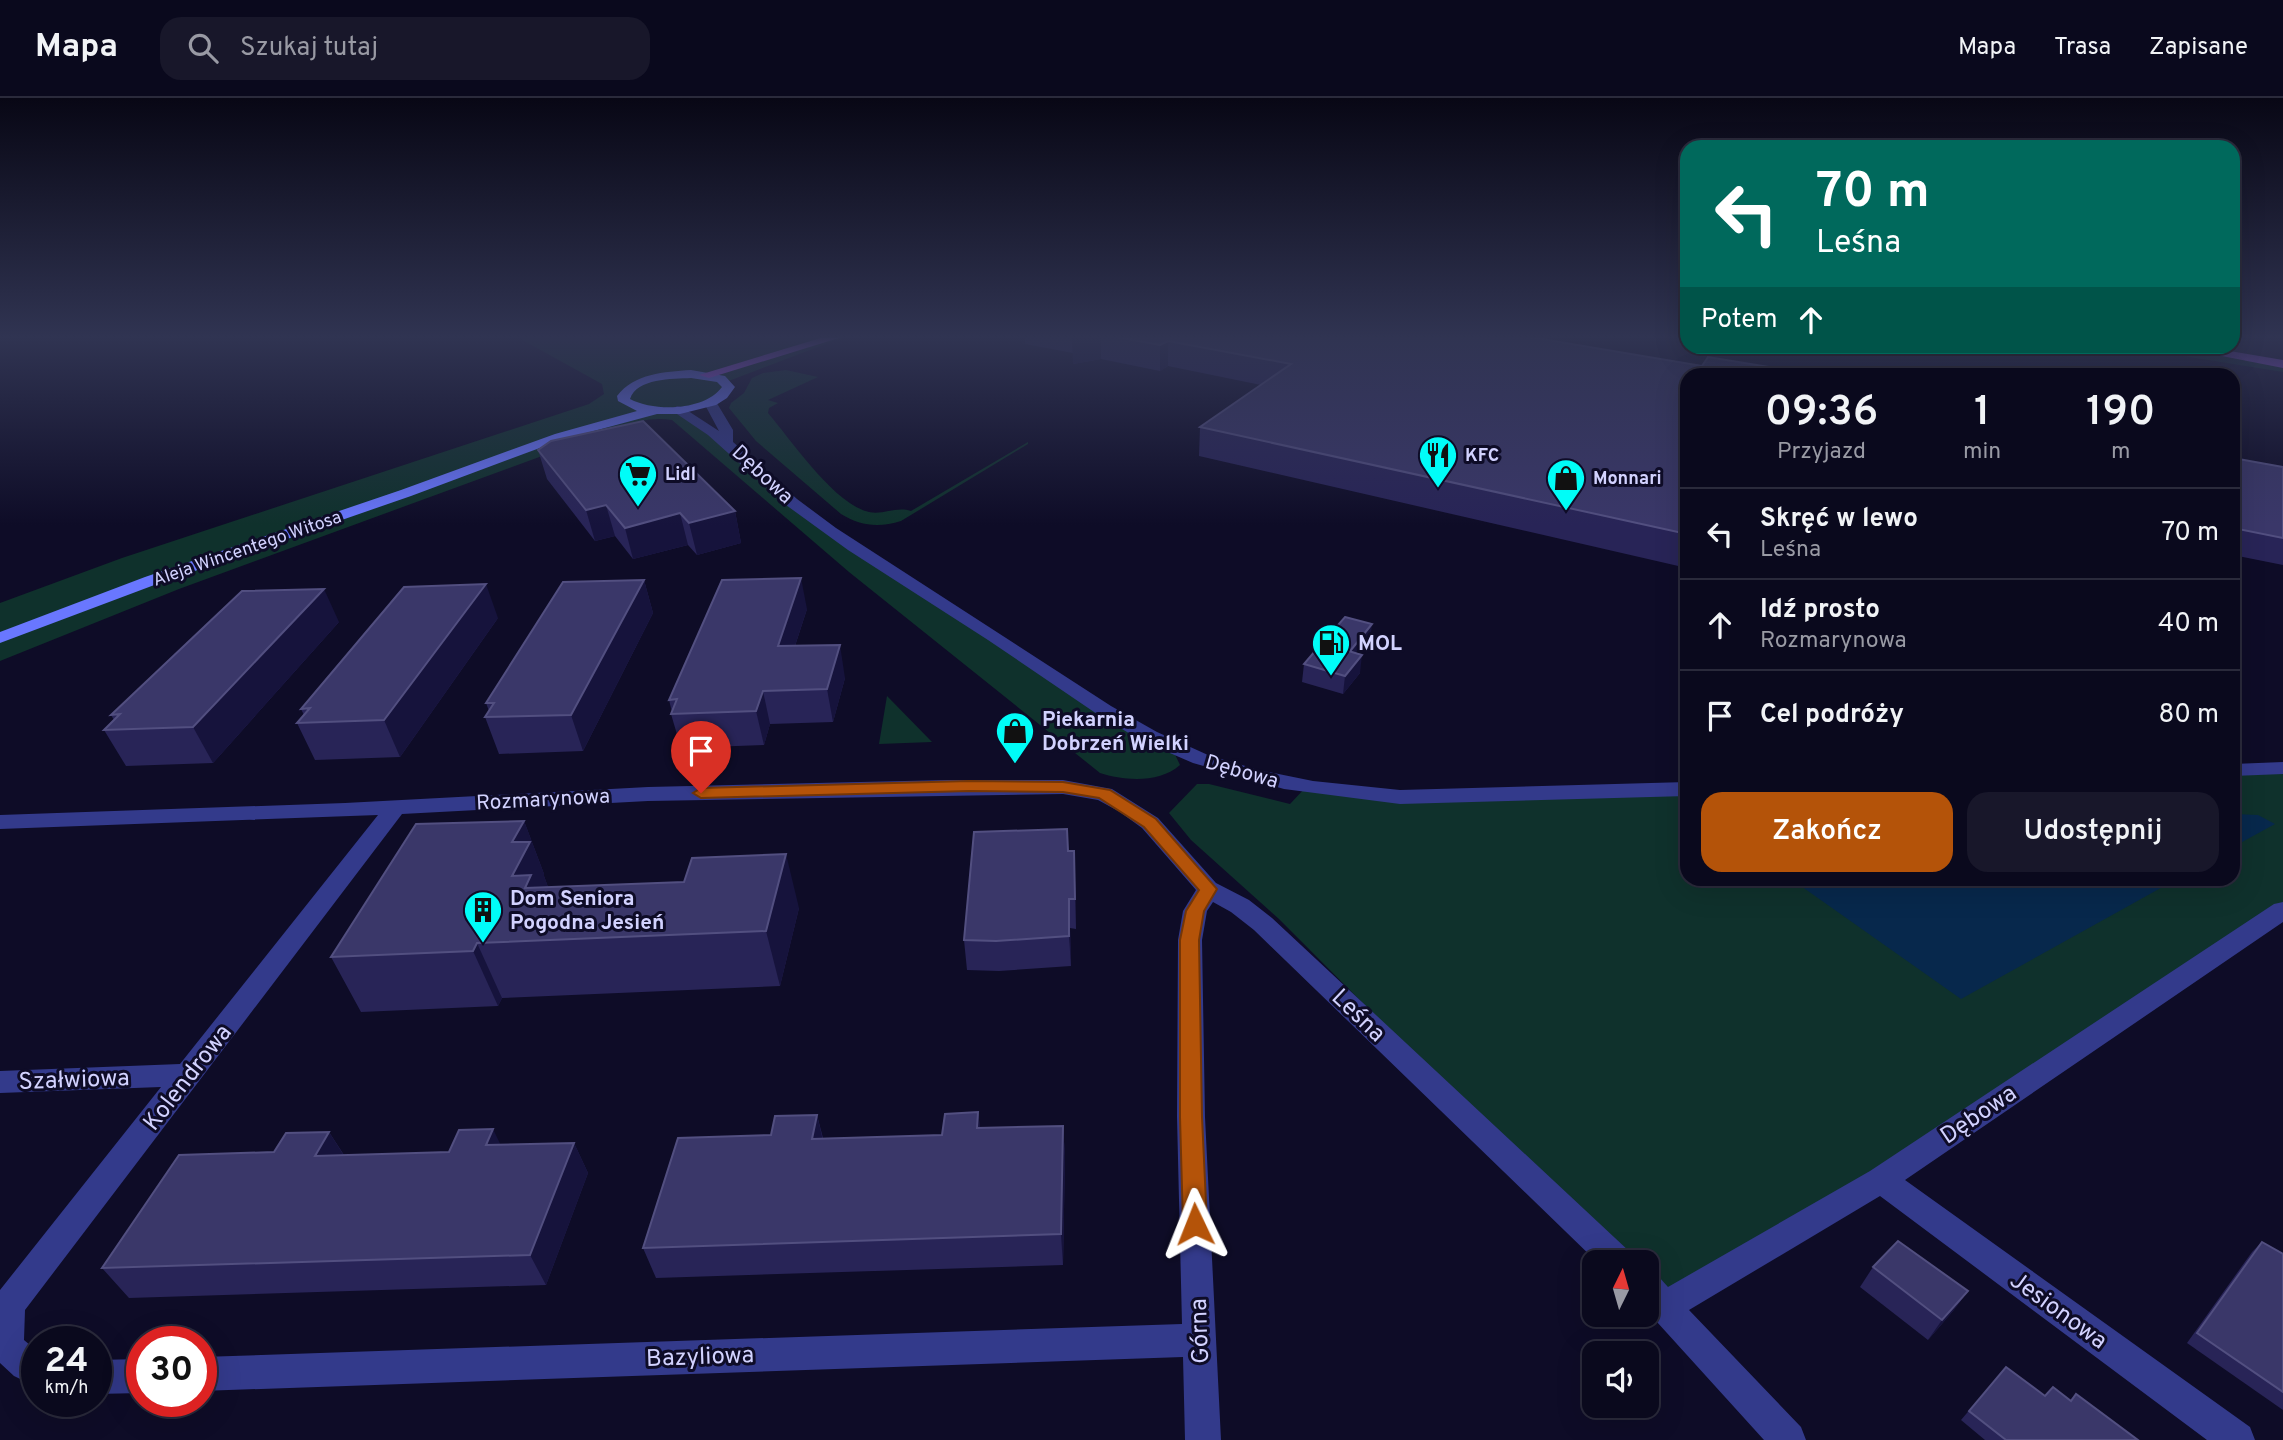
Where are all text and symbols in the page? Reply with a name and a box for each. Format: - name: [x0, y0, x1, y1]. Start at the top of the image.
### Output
- search box: [160, 17, 650, 80]
- text: Mapa: [35, 27, 118, 69]
- icon: search: [184, 29, 222, 67]
- text: Szukaj tutaj: [240, 32, 378, 65]
- text: Mapa: [1958, 33, 2016, 63]
- text: Trasa: [2054, 33, 2111, 63]
- text: Zapisane: [2149, 33, 2248, 63]
- text: 70 m: [1816, 163, 1930, 225]
- icon: left: [1701, 168, 1792, 259]
- text: Leśna: [1816, 224, 1901, 264]
- icon: ahead: [1792, 301, 1830, 339]
- text: Potem: [1701, 304, 1778, 337]
- text: 09:36: [1765, 387, 1878, 440]
- text: 1: [1974, 387, 1990, 440]
- text: 190: [2086, 387, 2155, 440]
- restaurant icon: KFC: [1417, 434, 1459, 489]
- text: Przyjazd: [1777, 438, 1866, 467]
- text: min: [1963, 438, 2001, 467]
- text: m: [2111, 438, 2130, 467]
- street label: Dębowa: [725, 440, 799, 511]
- place label: KFC: [1465, 445, 1499, 468]
- supermarket icon: Lidl: [617, 453, 659, 508]
- shop icon: Monnari: [1545, 457, 1587, 512]
- place label: Lidl: [665, 464, 696, 487]
- place label: Monnari: [1593, 468, 1662, 491]
- text: Skręć w lewo: [1760, 503, 1918, 536]
- street label: Aleja Wincentego Witosa: [150, 506, 345, 593]
- icon: left: [1701, 515, 1739, 553]
- text: 70 m: [2161, 517, 2219, 550]
- text: Leśna: [1760, 536, 1821, 565]
- text: Idź prosto: [1760, 594, 1880, 627]
- icon: ahead: [1701, 606, 1739, 644]
- text: 40 m: [2158, 608, 2219, 641]
- fuel station icon: MOL: [1310, 622, 1352, 677]
- text: Rozmarynowa: [1760, 627, 1907, 656]
- place label: MOL: [1358, 631, 1402, 658]
- icon: arrive: [1701, 697, 1739, 735]
- text: Cel podróży: [1760, 699, 1904, 732]
- text: 80 m: [2159, 699, 2219, 732]
- place label: Piekarnia Dobrzeń Wielki: [1042, 707, 1189, 758]
- shop icon: Piekarnia Dobrzeń Wielki: [994, 710, 1036, 765]
- pin: [671, 721, 731, 793]
- icon: arrive: [682, 732, 720, 770]
- street label: Dębowa: [1202, 749, 1281, 796]
- street label: Rozmarynowa: [475, 784, 611, 817]
- button: Zakończ: [1701, 792, 1953, 872]
- button: Udostępnij: [1967, 792, 2219, 872]
- place label: Dom Seniora Pogodna Jesień: [510, 886, 664, 937]
- building icon: Dom Seniora Pogodna Jesień: [462, 889, 504, 944]
- street label: Leśna: [1324, 983, 1391, 1049]
- street label: Kolendrowa: [138, 1019, 239, 1137]
- street label: Szałwiowa: [18, 1064, 130, 1098]
- street label: Dębowa: [1935, 1079, 2023, 1152]
- position arrow: [1158, 1187, 1232, 1261]
- north arrow: [1582, 1250, 1659, 1326]
- map controls: [1582, 1250, 1659, 1418]
- street label: Jesionowa: [2003, 1266, 2112, 1357]
- street label: Górna: [1185, 1298, 1217, 1364]
- speed limit sign: 30: [126, 1326, 217, 1417]
- text: 24: [45, 1340, 88, 1384]
- street label: Bazyliowa: [645, 1341, 755, 1375]
- button: sound: [1582, 1341, 1659, 1418]
- text: km/h: [45, 1377, 88, 1400]

